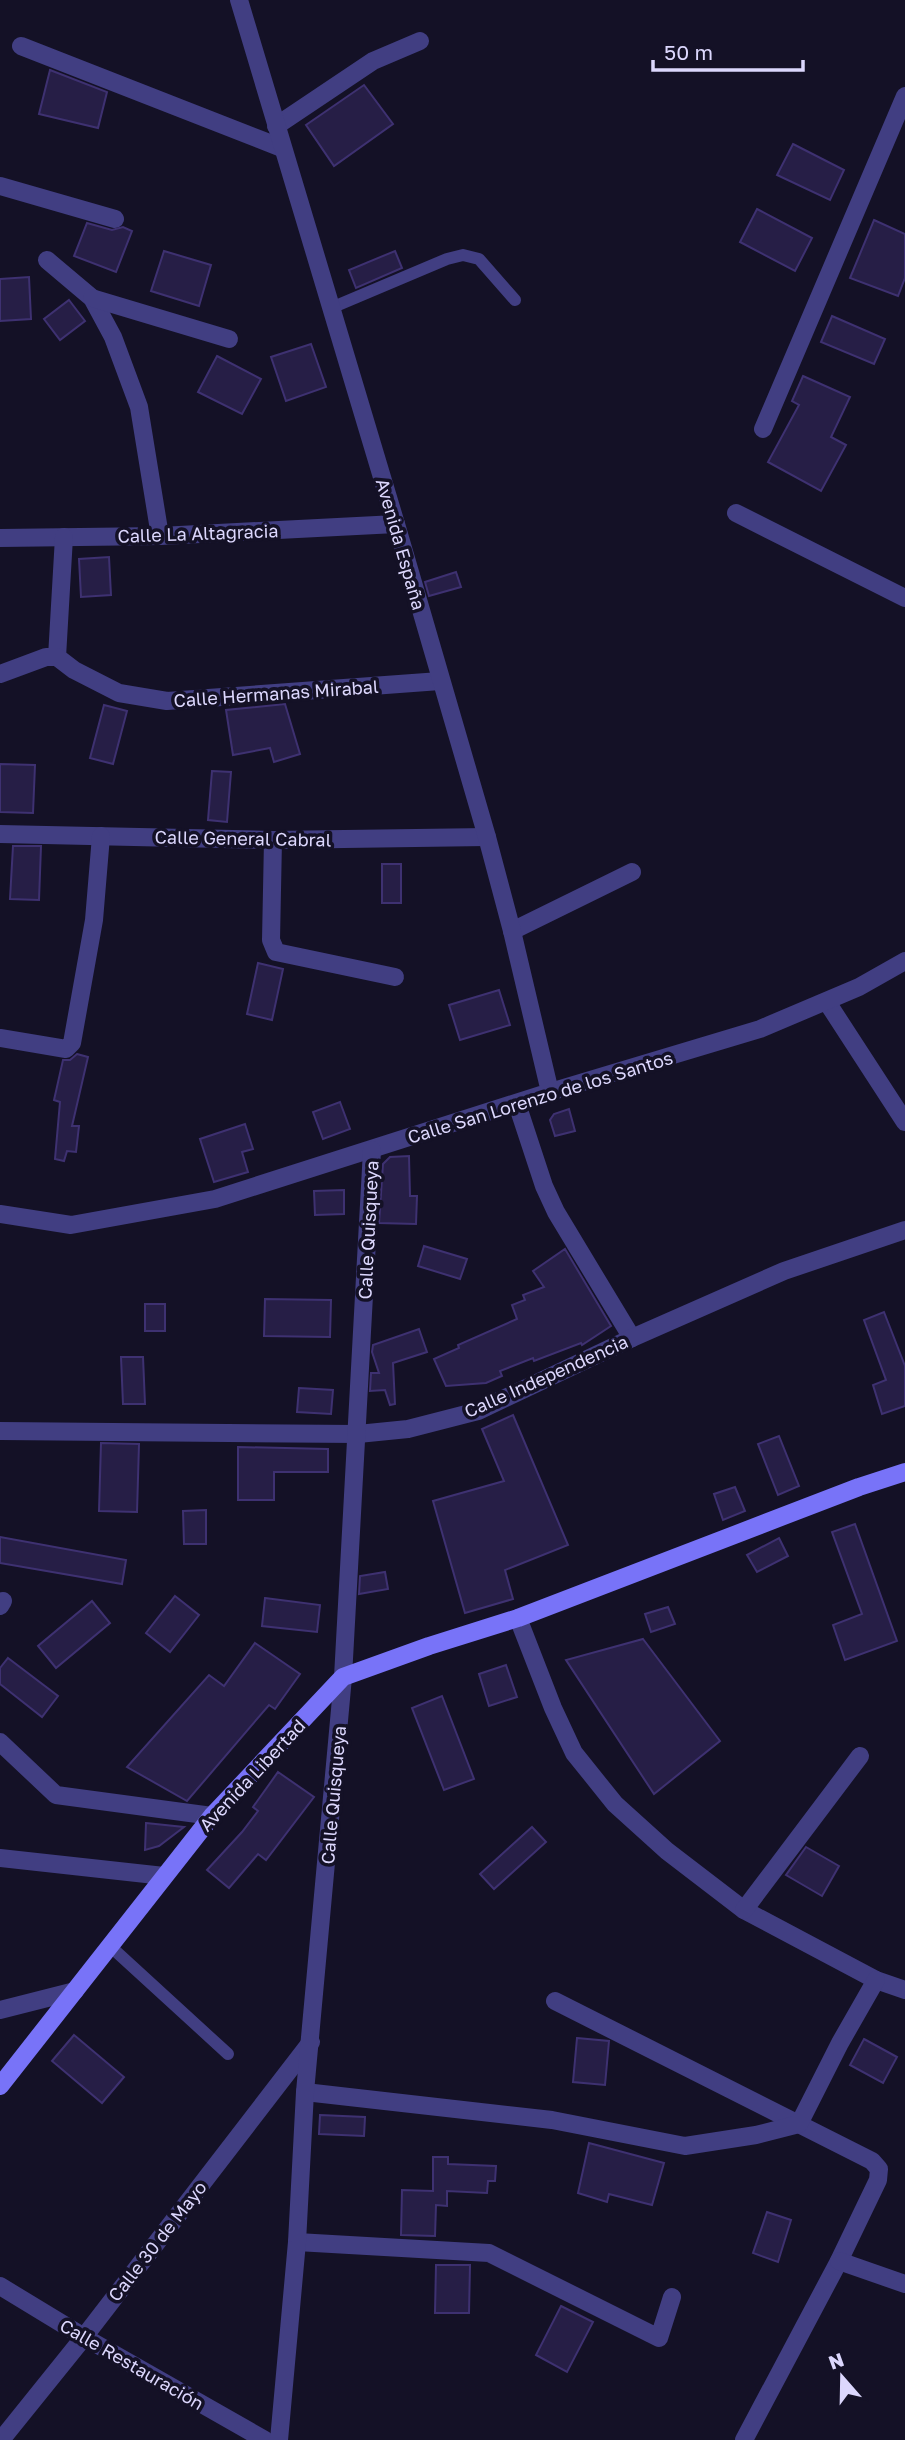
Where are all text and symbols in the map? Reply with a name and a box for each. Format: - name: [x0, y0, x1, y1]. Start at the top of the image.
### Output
- scale bar: [653, 28, 804, 72]
- text: 50 m: [664, 39, 713, 65]
- street label: Avenida España: [372, 476, 430, 612]
- street label: Calle La Altagracia: [117, 519, 279, 547]
- street label: Calle Hermanas Mirabal: [173, 675, 380, 711]
- street label: Calle General Cabral: [154, 825, 332, 851]
- street label: Calle San Lorenzo de los Santos: [405, 1046, 675, 1148]
- street label: Calle Quisqueya: [353, 1160, 383, 1300]
- street label: Calle Independencia: [461, 1330, 631, 1422]
- street label: Avenida Libertad: [194, 1714, 310, 1836]
- street label: Calle Quisqueya: [316, 1725, 350, 1865]
- street label: Calle 30 de Mayo: [103, 2176, 211, 2306]
- street label: Calle Restauración: [56, 2314, 208, 2414]
- north arrow: [807, 2342, 877, 2412]
- text: N: [825, 2347, 847, 2374]

